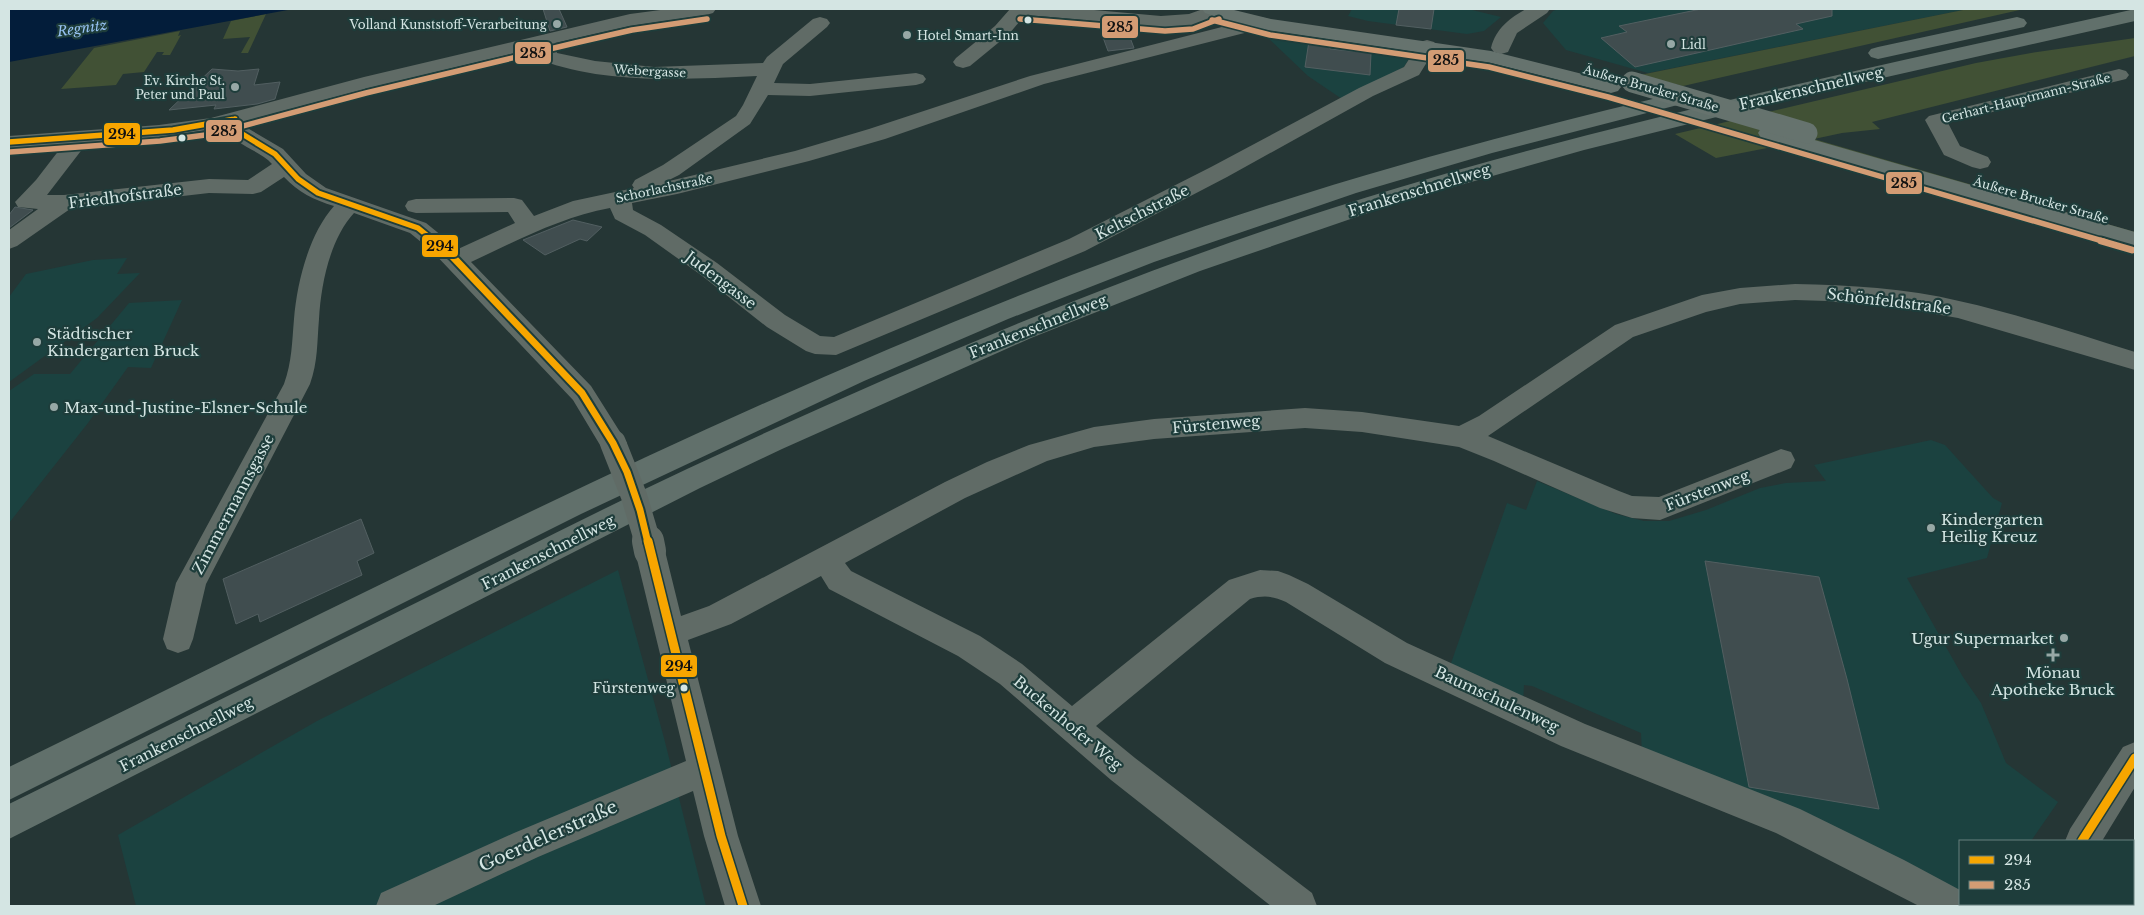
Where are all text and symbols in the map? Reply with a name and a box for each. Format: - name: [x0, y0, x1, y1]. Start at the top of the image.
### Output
- unlabelled marker: [1023, 15, 1033, 25]
- line badge: 285: [1101, 15, 1139, 39]
- water label: Regnitz: [55, 16, 108, 41]
- place label: Volland Kunststoff-Verarbeitung: [348, 17, 548, 32]
- marker: Volland Kunststoff-Verarbeitung: [551, 18, 563, 30]
- text: 285: [1107, 18, 1133, 36]
- place label: Hotel Smart-Inn: [917, 28, 1019, 43]
- marker: Hotel Smart-Inn: [901, 29, 913, 41]
- place label: Lidl: [1681, 37, 1706, 52]
- marker: Lidl: [1665, 38, 1677, 50]
- line badge: 285: [514, 41, 552, 65]
- text: 285: [520, 44, 546, 62]
- line badge: 285: [1427, 49, 1465, 73]
- text: 285: [1433, 51, 1459, 69]
- street label: Äußere Brucker Straße: [1581, 60, 1721, 115]
- street label: Webergasse: [613, 62, 687, 80]
- street label: Frankenschnellweg: [1737, 62, 1886, 114]
- street label: Gerhart-Hauptmann-Straße: [1940, 70, 2112, 126]
- place label: Ev. Kirche St. Peter und Paul: [135, 73, 225, 102]
- marker: Ev. Kirche St. Peter und Paul: [229, 81, 241, 93]
- line badge: 285: [205, 119, 243, 143]
- line badge: 294: [103, 122, 141, 146]
- text: 285: [211, 122, 237, 140]
- text: 294: [108, 125, 136, 143]
- unlabelled marker: [177, 133, 187, 143]
- street label: Frankenschnellweg: [1346, 159, 1493, 221]
- street label: Schorlachstraße: [614, 170, 714, 206]
- line badge: 285: [1885, 171, 1923, 195]
- street label: Äußere Brucker Straße: [1971, 172, 2111, 227]
- text: 285: [1891, 174, 1917, 192]
- street label: Friedhofstraße: [67, 180, 183, 212]
- street label: Keltschstraße: [1092, 180, 1192, 244]
- line badge: 294: [421, 234, 459, 258]
- text: 294: [426, 237, 454, 255]
- street label: Judengasse: [680, 246, 760, 313]
- street label: Schönfeldstraße: [1826, 284, 1952, 318]
- street label: Frankenschnellweg: [966, 289, 1111, 362]
- place label: Städtischer Kindergarten Bruck: [47, 324, 200, 360]
- marker: Städtischer Kindergarten Bruck: [31, 336, 43, 348]
- place label: Max-und-Justine-Elsner-Schule: [64, 398, 307, 417]
- marker: Max-und-Justine-Elsner-Schule: [48, 401, 60, 413]
- street label: Fürstenweg: [1171, 411, 1262, 437]
- street label: Zimmermannsgasse: [188, 431, 278, 577]
- street label: Fürstenweg: [1662, 465, 1753, 515]
- street label: Frankenschnellweg: [478, 510, 619, 594]
- place label: Kindergarten Heilig Kreuz: [1941, 510, 2043, 546]
- marker: Kindergarten Heilig Kreuz: [1925, 522, 1937, 534]
- place label: Ugur Supermarket: [1911, 629, 2054, 648]
- marker: Ugur Supermarket: [2058, 632, 2070, 644]
- marker: Mönau Apotheke Bruck: [2047, 649, 2059, 661]
- line badge: 294: [660, 654, 698, 678]
- text: 294: [665, 657, 693, 675]
- street label: Baumschulenweg: [1432, 662, 1563, 737]
- place label: Mönau Apotheke Bruck: [1990, 663, 2116, 699]
- street label: Buckenhofer Weg: [1010, 672, 1127, 775]
- place label: Fürstenweg: [592, 679, 676, 697]
- marker: Fürstenweg: [679, 683, 689, 693]
- street label: Frankenschnellweg: [116, 692, 257, 776]
- street label: Goerdelerstraße: [475, 796, 621, 876]
- legend: [1959, 840, 2134, 905]
- text: 294: [2004, 850, 2032, 869]
- text: 285: [2004, 875, 2031, 894]

